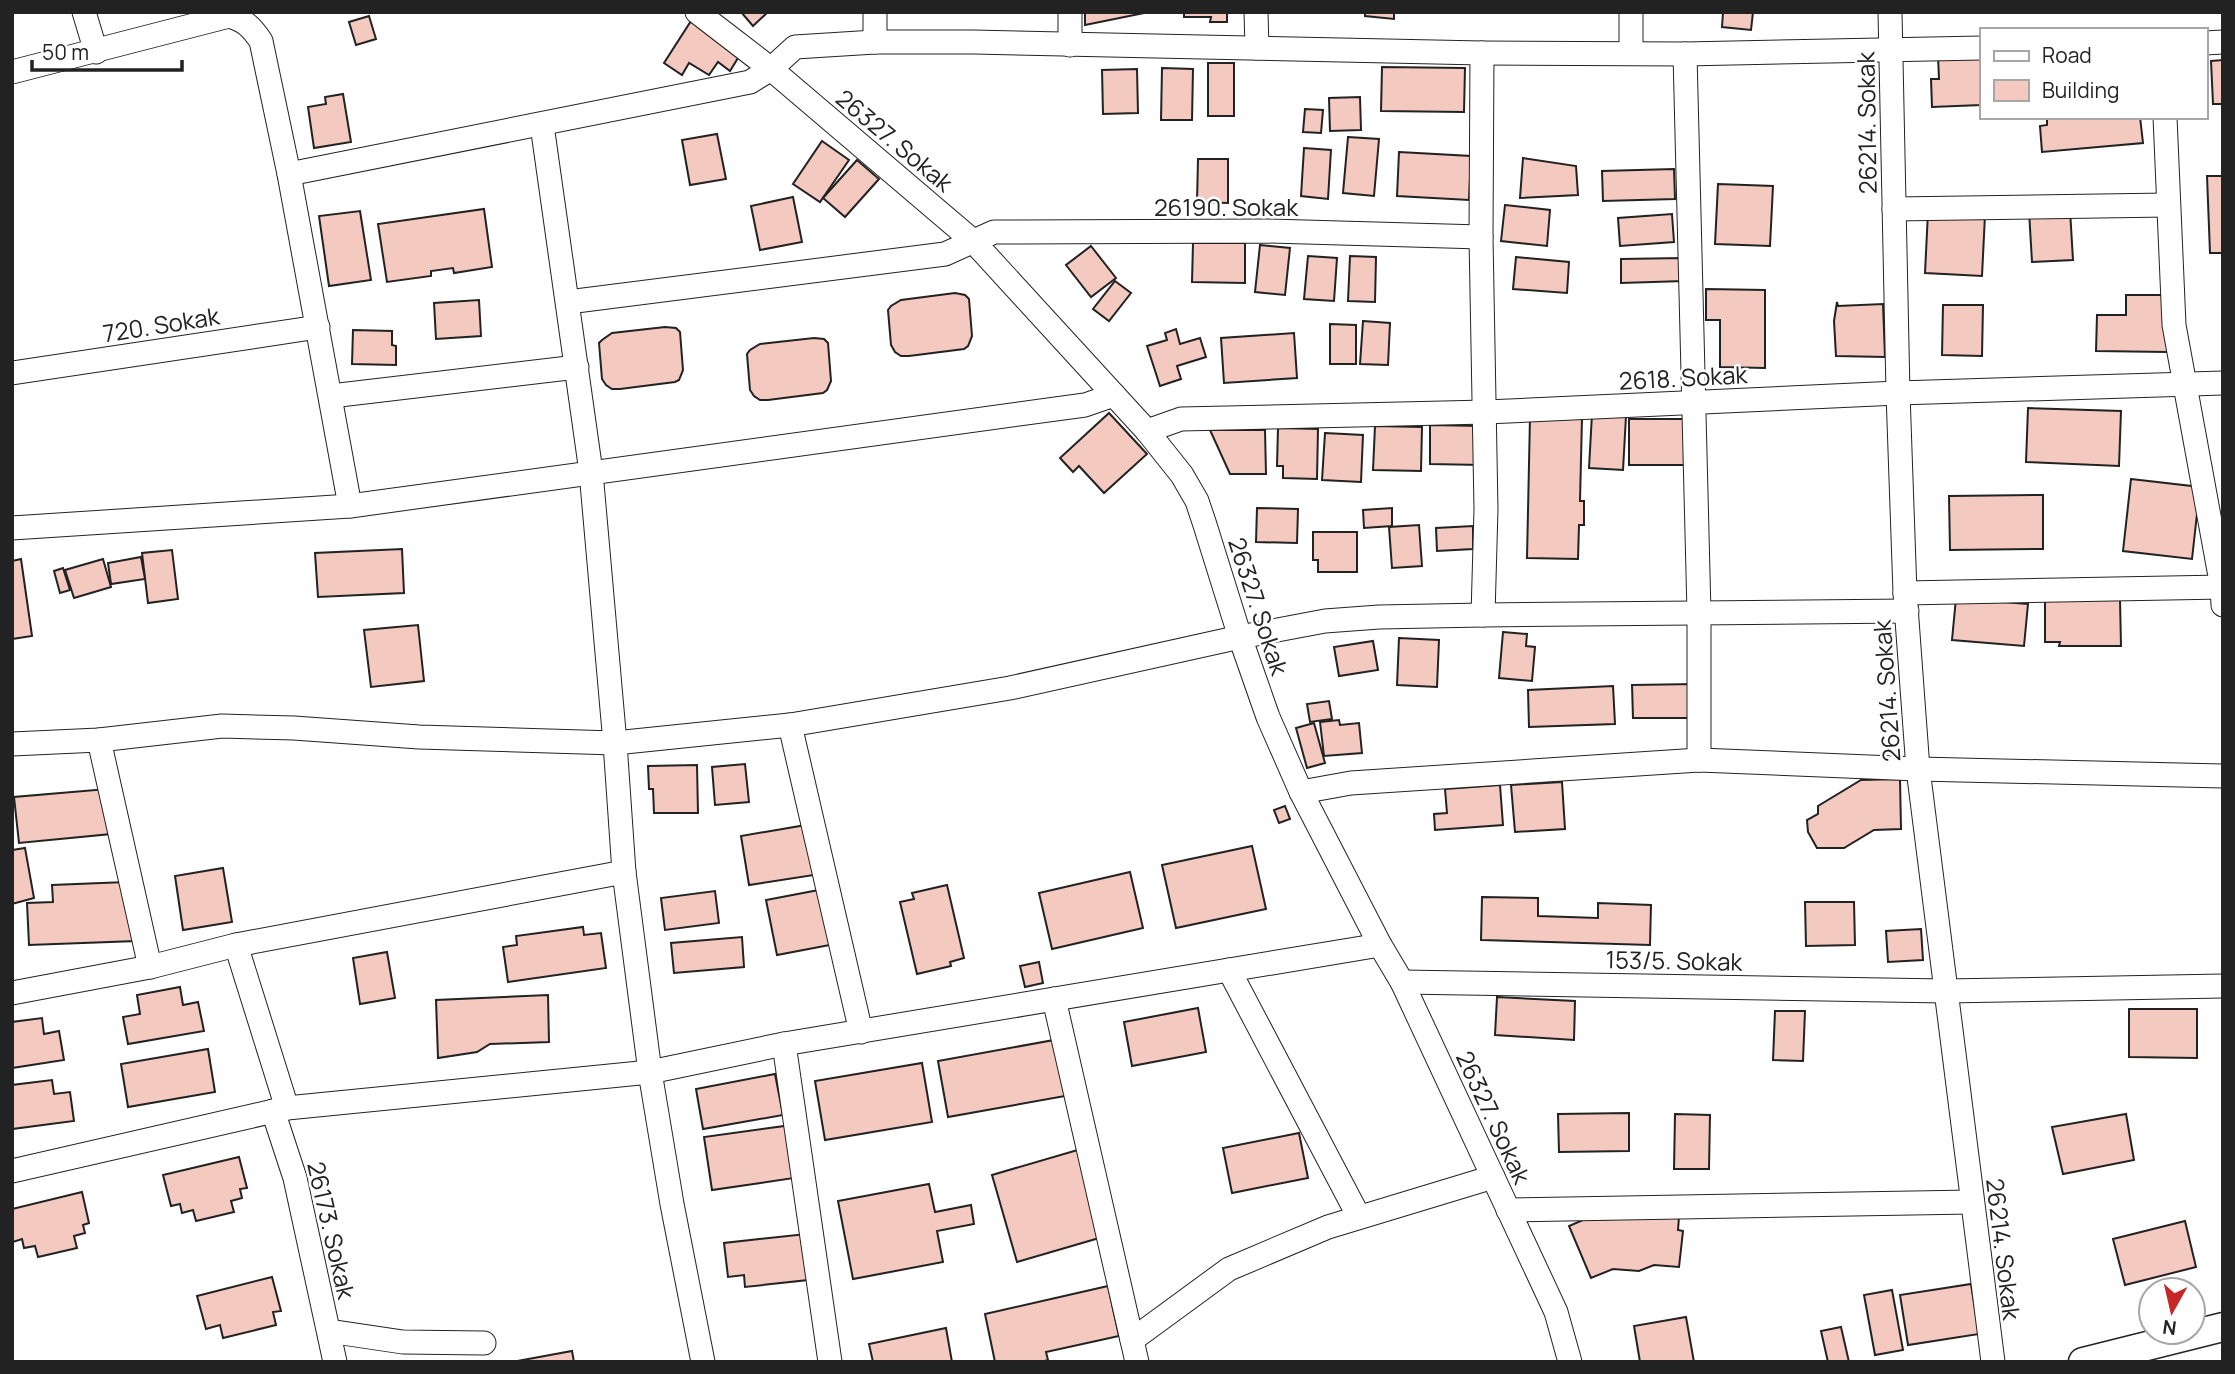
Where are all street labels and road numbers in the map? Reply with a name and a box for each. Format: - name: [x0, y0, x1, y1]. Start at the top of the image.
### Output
- street label: 26214. Sokak: [1848, 50, 1884, 194]
- street label: 26327. Sokak: [830, 81, 961, 199]
- street label: 26190. Sokak: [1154, 190, 1299, 223]
- street label: 720. Sokak: [100, 298, 223, 349]
- street label: 2618. Sokak: [1618, 357, 1749, 397]
- street label: 26327. Sokak: [1221, 533, 1297, 680]
- street label: 26214. Sokak: [1865, 618, 1907, 763]
- street label: 153/5. Sokak: [1605, 942, 1744, 978]
- street label: 26327. Sokak: [1449, 1045, 1540, 1190]
- street label: 26173. Sokak: [300, 1158, 364, 1303]
- street label: 26214. Sokak: [1979, 1176, 2029, 1323]

